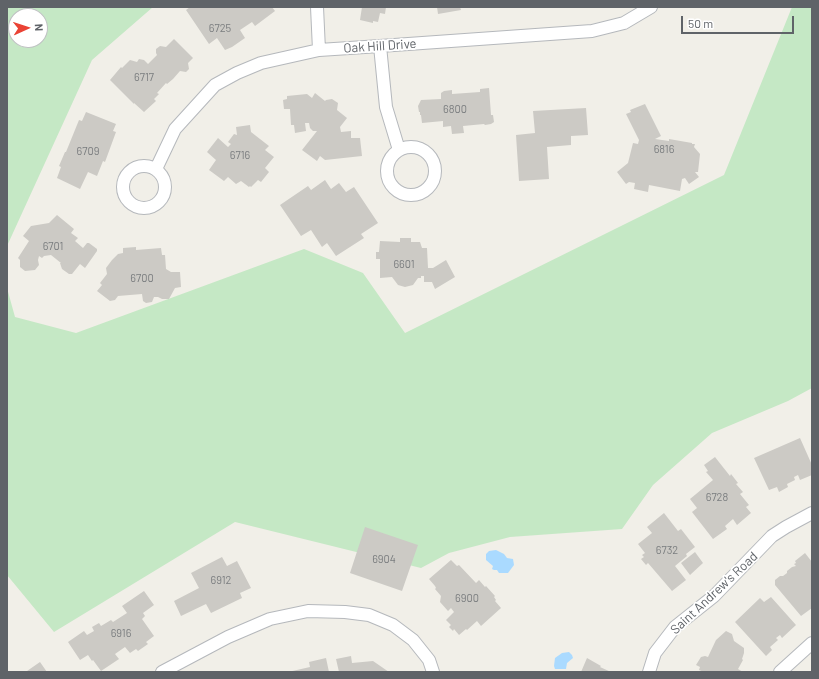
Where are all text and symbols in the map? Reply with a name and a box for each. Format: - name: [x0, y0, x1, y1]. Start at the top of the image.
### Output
- north arrow: [8, 8, 48, 48]
- scale bar: [683, 8, 796, 34]
- text: 50 m: [688, 16, 713, 30]
- house number: 6725: [209, 21, 231, 35]
- text: N: [33, 23, 46, 31]
- street label: Oak Hill Drive: [343, 36, 417, 56]
- house number: 6717: [134, 70, 154, 84]
- house number: 6800: [443, 102, 467, 116]
- house number: 6816: [654, 142, 674, 156]
- house number: 6709: [77, 144, 99, 158]
- house number: 6716: [230, 148, 250, 162]
- house number: 6701: [43, 239, 63, 253]
- house number: 6601: [393, 257, 415, 271]
- house number: 6700: [130, 271, 154, 285]
- house number: 6728: [706, 490, 728, 504]
- house number: 6732: [656, 543, 678, 557]
- street label: Saint Andrew's Road: [667, 549, 761, 637]
- house number: 6904: [372, 552, 396, 566]
- house number: 6912: [211, 573, 231, 587]
- house number: 6900: [455, 591, 479, 605]
- house number: 6916: [111, 626, 131, 640]

